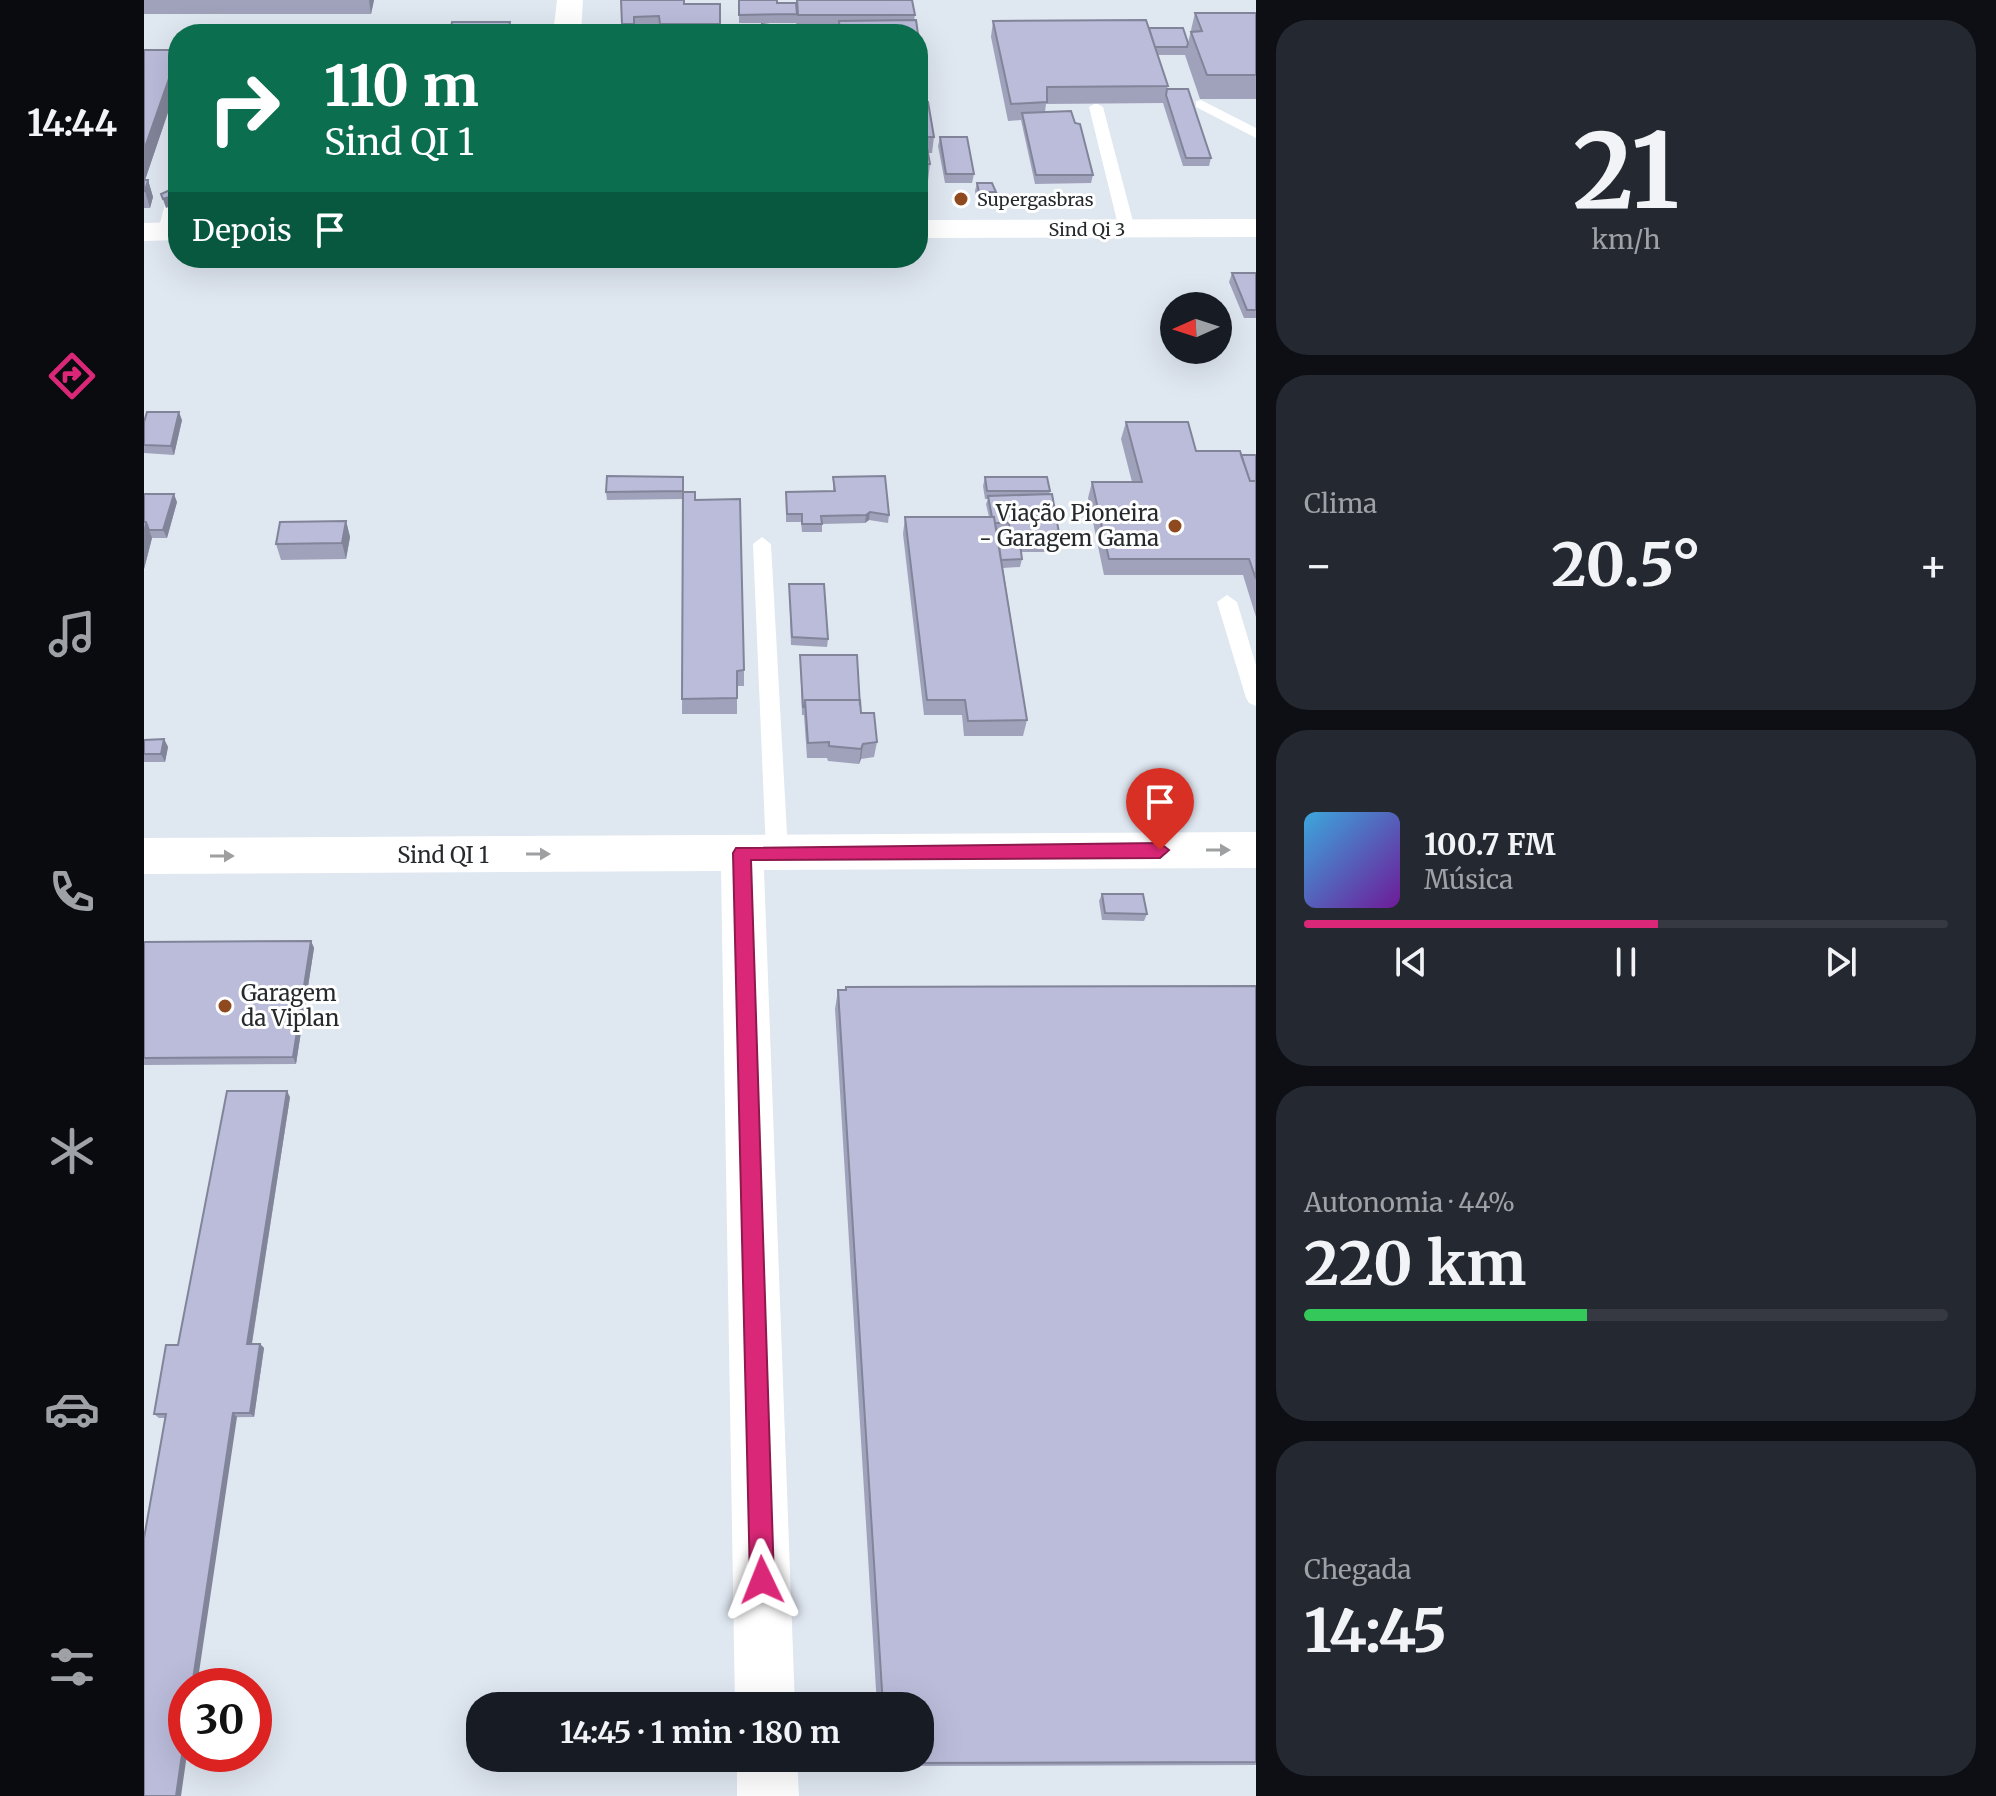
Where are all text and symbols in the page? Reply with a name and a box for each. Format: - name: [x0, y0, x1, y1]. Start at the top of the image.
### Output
- text: 110 m: [324, 51, 479, 121]
- icon: right: [192, 56, 296, 160]
- text: 14:44: [27, 101, 117, 146]
- text: 21: [1573, 106, 1679, 236]
- text: Sind QI 1: [324, 120, 474, 165]
- place label: Supergasbras: [977, 188, 1094, 211]
- marker: Supergasbras: [952, 190, 970, 208]
- icon: arrive: [308, 208, 352, 252]
- text: Depois: [192, 211, 292, 249]
- street label: Sind Qi 3: [1049, 218, 1125, 241]
- text: km/h: [1592, 223, 1660, 256]
- north arrow: [1160, 292, 1232, 364]
- map controls: [1160, 292, 1232, 364]
- icon: directions: [44, 348, 100, 404]
- text: Clima: [1304, 487, 1377, 520]
- place label: Viação Pioneira - Garagem Gama: [979, 499, 1159, 552]
- marker: Viação Pioneira - Garagem Gama: [1166, 517, 1184, 535]
- text: 20.5°: [1551, 527, 1701, 602]
- text: −: [1304, 538, 1333, 593]
- text: +: [1919, 538, 1948, 593]
- icon: music: [44, 606, 100, 662]
- pin: [1126, 768, 1194, 850]
- icon: arrive: [1138, 780, 1182, 824]
- text: 100.7 FM: [1424, 825, 1555, 863]
- street label: Sind QI 1: [397, 841, 489, 869]
- one-way arrow: [1206, 844, 1231, 856]
- one-way arrow: [526, 848, 551, 860]
- one-way arrow: [210, 850, 235, 862]
- text: Música: [1424, 863, 1513, 896]
- icon: phone: [44, 864, 100, 920]
- icon: previous: [1389, 940, 1433, 984]
- icon: pause: [1604, 940, 1648, 984]
- icon: next: [1819, 940, 1863, 984]
- place label: Garagem da Viplan: [241, 979, 340, 1032]
- marker: Garagem da Viplan: [216, 997, 234, 1015]
- icon: climate: [44, 1123, 100, 1179]
- text: Autonomia · 44%: [1304, 1186, 1515, 1219]
- text: 220 km: [1304, 1226, 1526, 1301]
- icon: car: [44, 1381, 100, 1437]
- position arrow: [720, 1538, 804, 1622]
- text: Chegada: [1304, 1553, 1411, 1586]
- text: 14:45: [1304, 1593, 1447, 1668]
- icon: filters: [44, 1639, 100, 1695]
- speed limit sign: 30: [168, 1668, 272, 1772]
- text: 14:45 · 1 min · 180 m: [560, 1713, 840, 1751]

